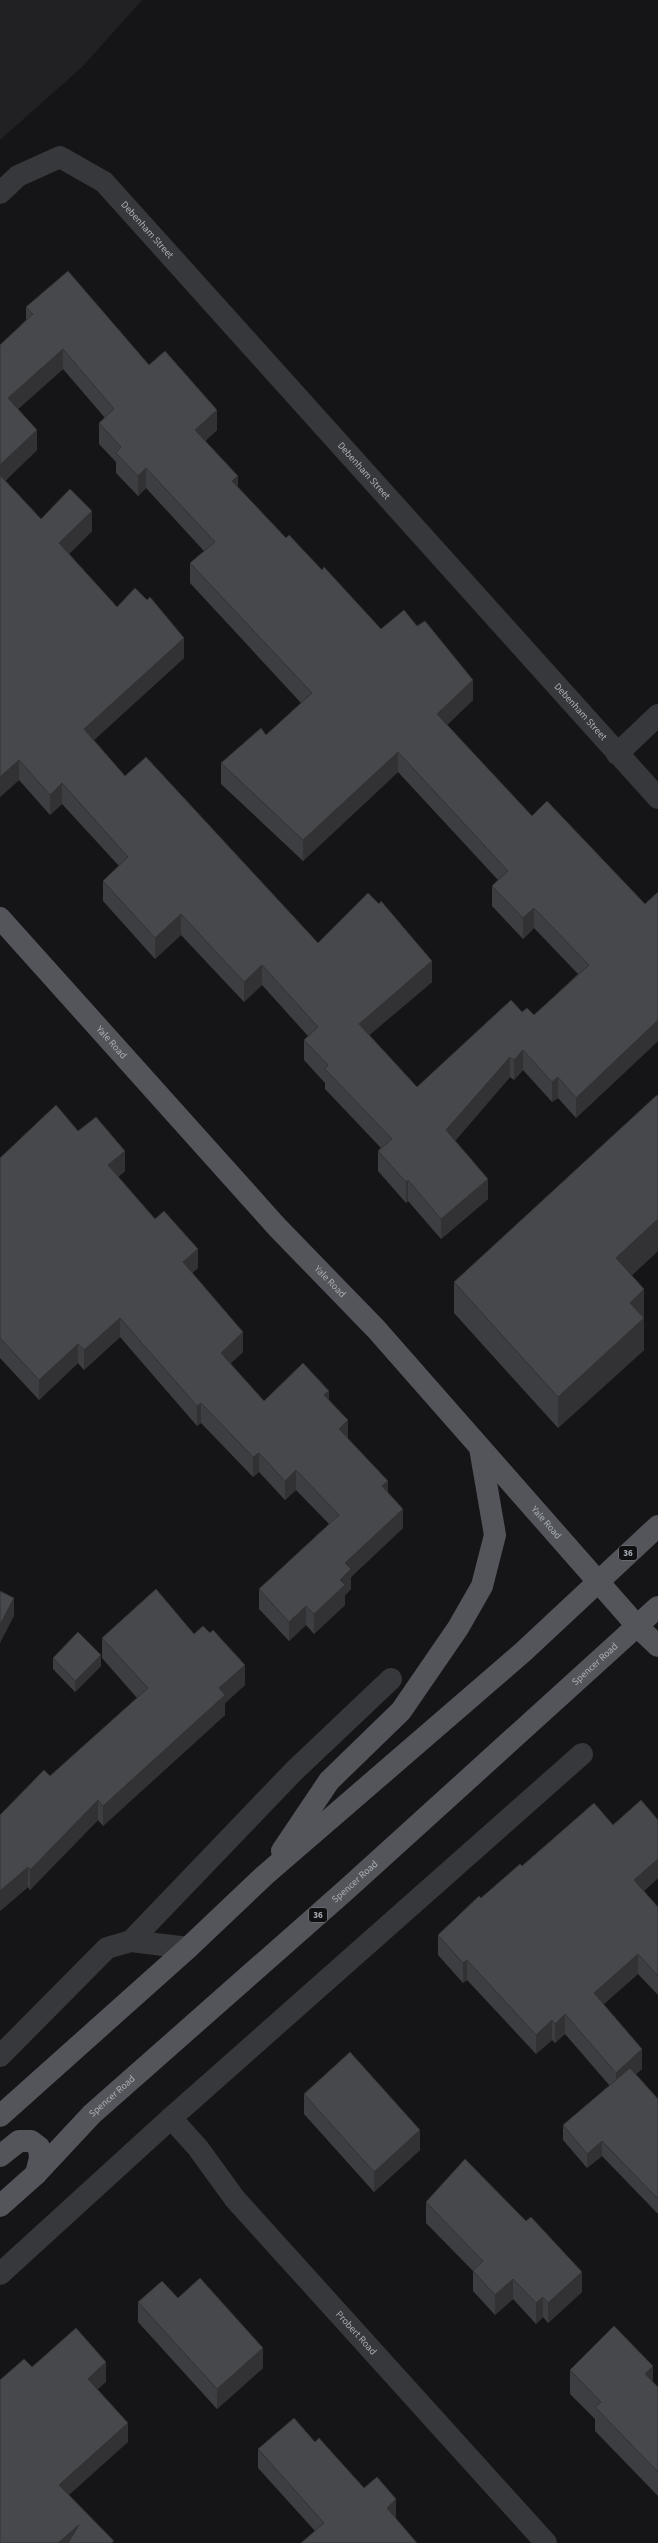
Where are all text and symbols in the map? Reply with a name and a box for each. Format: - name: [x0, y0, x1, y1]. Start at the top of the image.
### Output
- street label: Debenham Street: [118, 198, 177, 262]
- street label: Debenham Street: [334, 439, 394, 503]
- street label: Debenham Street: [551, 680, 610, 744]
- street label: Yale Road: [92, 1022, 130, 1062]
- street label: Yale Road: [310, 1262, 349, 1301]
- street label: Yale Road: [527, 1502, 565, 1542]
- road number: 36: [619, 1546, 637, 1560]
- street label: Spencer Road: [569, 1640, 621, 1689]
- street label: Spencer Road: [329, 1857, 381, 1906]
- road number: 36: [309, 1908, 327, 1922]
- street label: Spencer Road: [86, 2072, 138, 2121]
- street label: Probert Road: [332, 2308, 380, 2358]

